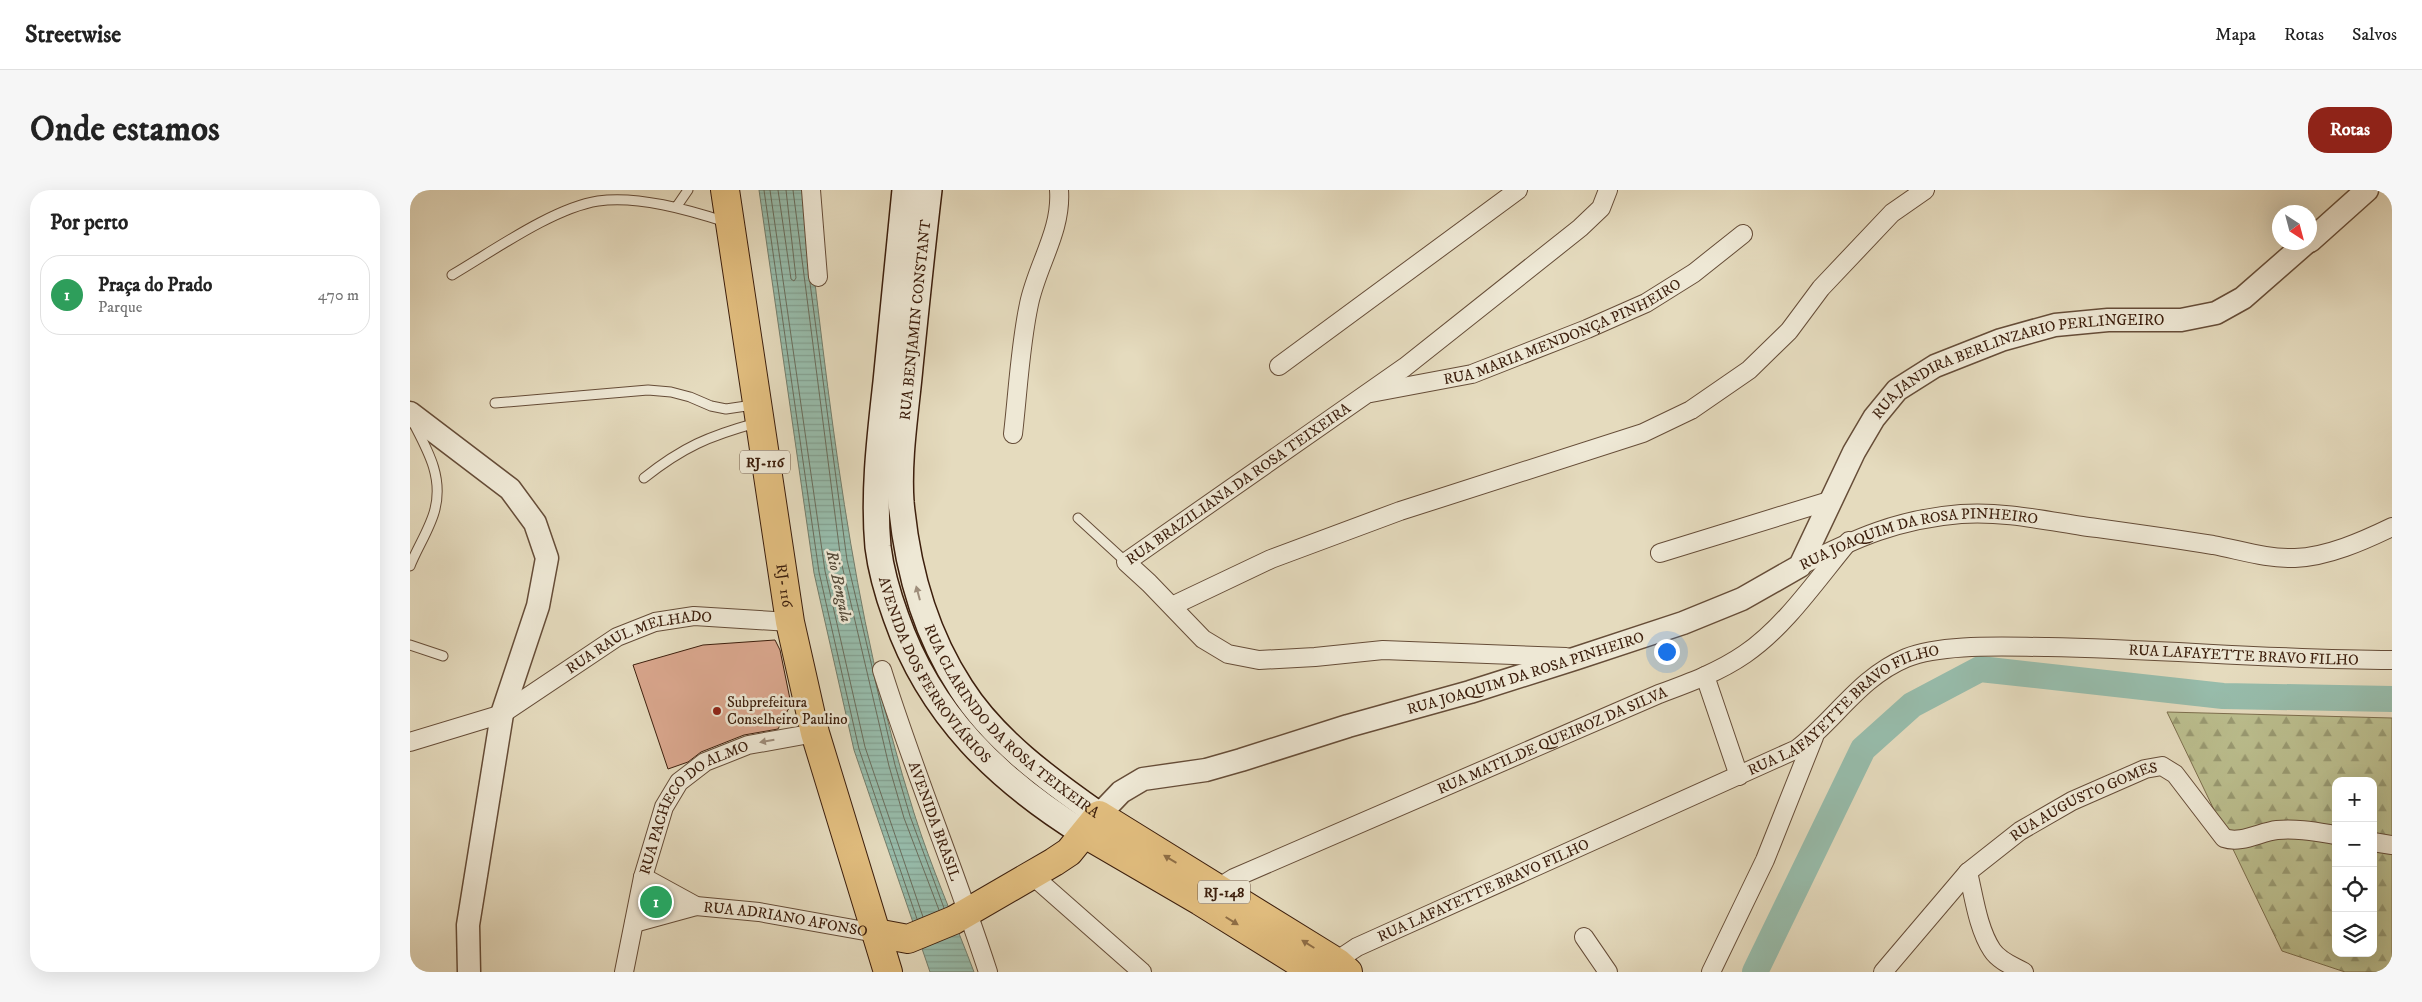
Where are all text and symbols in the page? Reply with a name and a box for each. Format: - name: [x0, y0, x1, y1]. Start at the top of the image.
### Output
- text: Streetwise: [25, 20, 121, 50]
- text: Mapa: [2215, 24, 2256, 46]
- text: Rotas: [2284, 24, 2324, 46]
- text: Salvos: [2352, 24, 2397, 46]
- button: Rotas: [2308, 107, 2392, 153]
- text: Onde estamos: [30, 108, 220, 152]
- north arrow: [2272, 205, 2317, 250]
- text: Por perto: [50, 210, 128, 236]
- street label: RUA BENJAMIN CONSTANT: [896, 218, 936, 421]
- text: Praça do Prado: [98, 274, 212, 297]
- street label: RUA MARIA MENDONÇA PINHEIRO: [1442, 274, 1685, 389]
- text: 1: [64, 285, 70, 305]
- text: 470 m: [318, 285, 359, 305]
- text: Parque: [98, 297, 142, 317]
- street label: RUA JANDIRA BERLINZARIO PERLINGEIRO: [1868, 311, 2164, 423]
- street label: RUA BRAZILIANA DA ROSA TEIXEIRA: [1122, 399, 1355, 569]
- road number: RJ-116: [740, 450, 790, 474]
- street label: RUA JOAQUIM DA ROSA PINHEIRO: [1796, 504, 2039, 575]
- water label: Rio Bengala: [821, 548, 856, 624]
- street label: RJ- 116: [771, 563, 797, 610]
- street label: AVENIDA DOS FERROVIÁRIOS: [874, 575, 995, 768]
- one-way arrow: [914, 585, 922, 600]
- street label: RUA RAUL MELHADO: [563, 607, 713, 678]
- street label: RUA CLARINDO DA ROSA TEIXEIRA: [920, 622, 1103, 823]
- street label: RUA JOAQUIM DA ROSA PINHEIRO: [1405, 627, 1647, 719]
- your location: [1654, 639, 1680, 665]
- street label: RUA LAFAYETTE BRAVO FILHO: [1745, 641, 1941, 780]
- street label: RUA LAFAYETTE BRAVO FILHO: [2128, 641, 2359, 670]
- street label: RUA MATILDE QUEIROZ DA SILVA: [1434, 683, 1670, 799]
- place label: Subprefeitura Conselheiro Paulino: [727, 693, 848, 729]
- marker: Subprefeitura Conselheiro Paulino: [711, 705, 723, 717]
- street label: RUA PACHECO DO ALMO: [635, 737, 752, 877]
- one-way arrow: [759, 738, 775, 746]
- street label: RUA AUGUSTO GOMES: [2006, 758, 2159, 846]
- street label: AVENIDA BRASIL: [904, 759, 965, 884]
- map controls: [2332, 777, 2377, 957]
- button: +: [2332, 777, 2377, 822]
- button: −: [2332, 822, 2377, 867]
- street label: RUA LAFAYETTE BRAVO FILHO: [1374, 835, 1592, 947]
- one-way arrow: [1163, 854, 1176, 863]
- button: locate: [2332, 867, 2377, 912]
- road number: RJ-148: [1198, 880, 1250, 904]
- pin: 1: [640, 883, 672, 921]
- street label: RUA ADRIANO AFONSO: [703, 898, 869, 941]
- button: layers: [2332, 912, 2377, 957]
- one-way arrow: [1226, 916, 1239, 926]
- one-way arrow: [1301, 940, 1314, 949]

